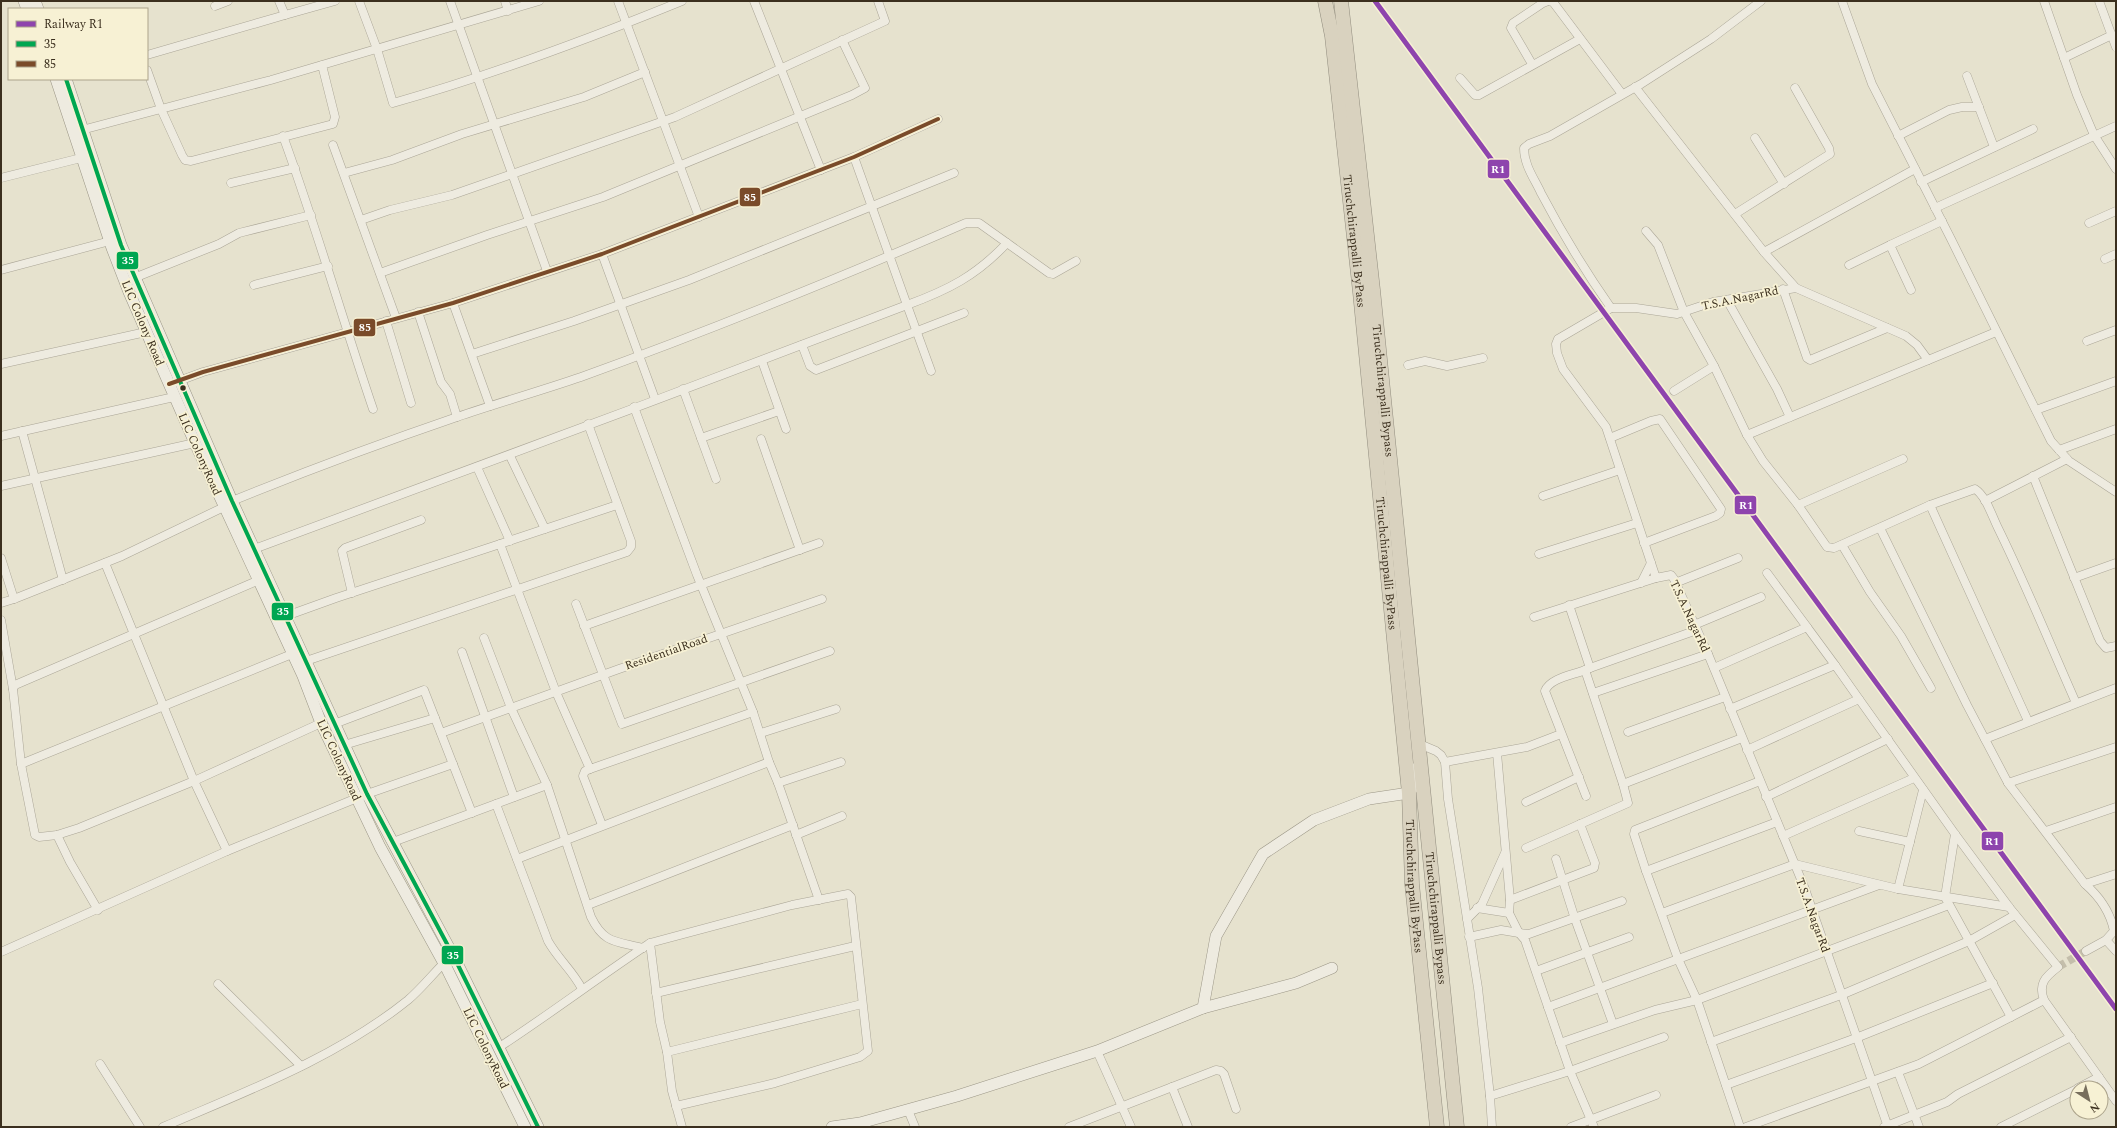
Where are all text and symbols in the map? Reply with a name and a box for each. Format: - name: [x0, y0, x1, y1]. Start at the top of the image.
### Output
- legend: [8, 8, 148, 80]
- text: Railway R1: [44, 15, 103, 34]
- text: 35: [44, 35, 56, 54]
- text: 85: [44, 55, 56, 74]
- line badge: R1: [1487, 159, 1510, 179]
- text: R1: [1491, 161, 1505, 178]
- street label: Tiruchchirappalli ByPass: [1337, 174, 1370, 309]
- line badge: 85: [739, 187, 761, 207]
- text: 85: [744, 189, 756, 206]
- line badge: 35: [116, 251, 139, 270]
- text: 35: [122, 252, 134, 269]
- street label: LIC Colony Road: [116, 277, 169, 369]
- street label: T.S.A.NagarRd: [1700, 281, 1781, 316]
- line badge: 85: [353, 318, 376, 337]
- text: 85: [359, 319, 371, 336]
- street label: Tiruchchirappalli Bypass: [1367, 323, 1399, 458]
- unlabelled marker: [178, 383, 188, 393]
- street label: LIC ColonyRoad: [173, 410, 226, 499]
- line badge: R1: [1734, 495, 1757, 515]
- street label: Tiruchchirappalli ByPass: [1370, 496, 1402, 631]
- text: R1: [1739, 497, 1753, 514]
- street label: T.S.A.NagarRd: [1664, 577, 1715, 656]
- line badge: 35: [271, 602, 294, 621]
- text: 35: [277, 603, 289, 620]
- street label: ResidentialRoad: [622, 629, 710, 676]
- street label: LIC ColonyRoad: [311, 716, 366, 805]
- street label: Tiruchchirappalli ByPass: [1400, 819, 1428, 954]
- line badge: R1: [1981, 831, 2004, 851]
- text: R1: [1985, 833, 1999, 850]
- street label: Tiruchchirappalli Bypass: [1419, 851, 1452, 985]
- street label: T.S.A.NagarRd: [1790, 875, 1835, 956]
- line badge: 35: [441, 945, 464, 965]
- text: 35: [447, 947, 459, 964]
- street label: LIC ColonyRoad: [458, 1004, 514, 1093]
- north arrow: [2069, 1080, 2109, 1120]
- text: N: [2086, 1098, 2103, 1117]

